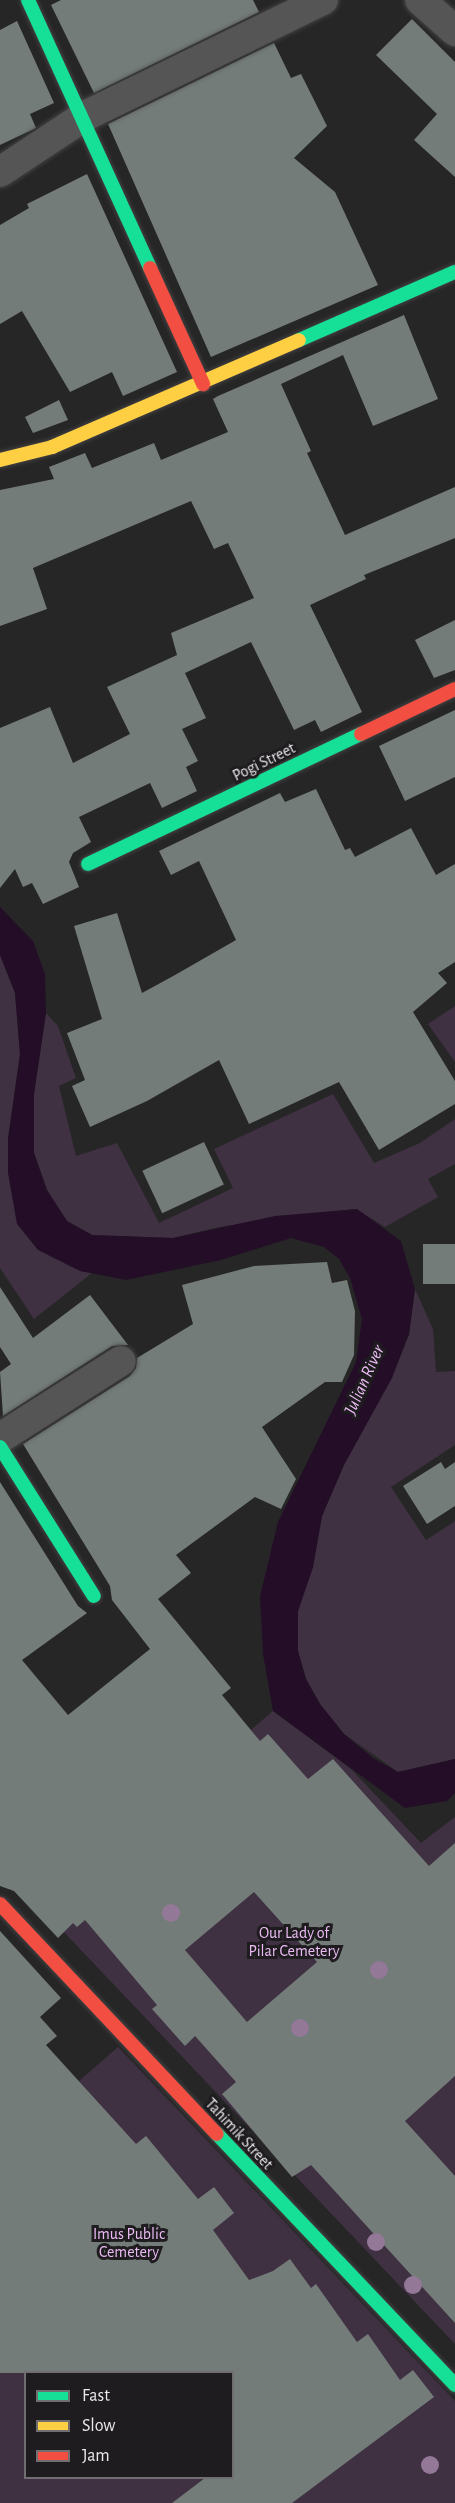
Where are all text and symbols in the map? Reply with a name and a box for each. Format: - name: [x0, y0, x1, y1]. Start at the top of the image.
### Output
- street label: Pogi Street: [229, 739, 299, 785]
- water label: Julian River: [340, 1342, 390, 1418]
- park label: Our Lady of Pilar Cemetery: [248, 1923, 340, 1961]
- street label: Tahimik Street: [201, 2094, 277, 2174]
- park label: Imus Public Cemetery: [93, 2224, 165, 2262]
- legend: [24, 2371, 234, 2479]
- text: Fast: [82, 2387, 110, 2405]
- text: Slow: [82, 2417, 115, 2435]
- text: Jam: [82, 2447, 110, 2465]

